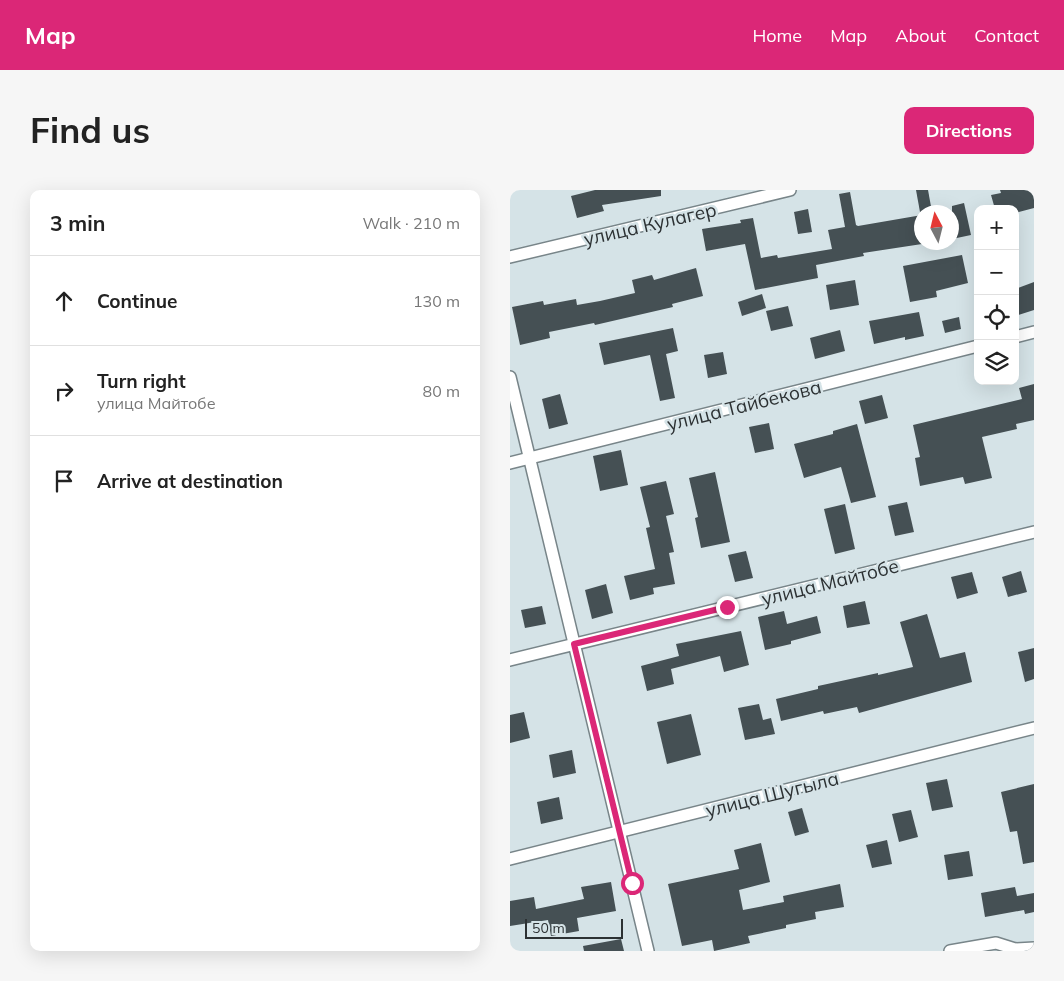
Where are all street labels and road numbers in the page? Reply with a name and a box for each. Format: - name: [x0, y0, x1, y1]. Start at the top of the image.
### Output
- street label: улица Кулагер: [581, 197, 719, 251]
- street label: улица Тайбекова: [664, 374, 824, 436]
- street label: улица Майтобе: [759, 553, 901, 611]
- street label: улица Шугыла: [703, 766, 841, 822]

